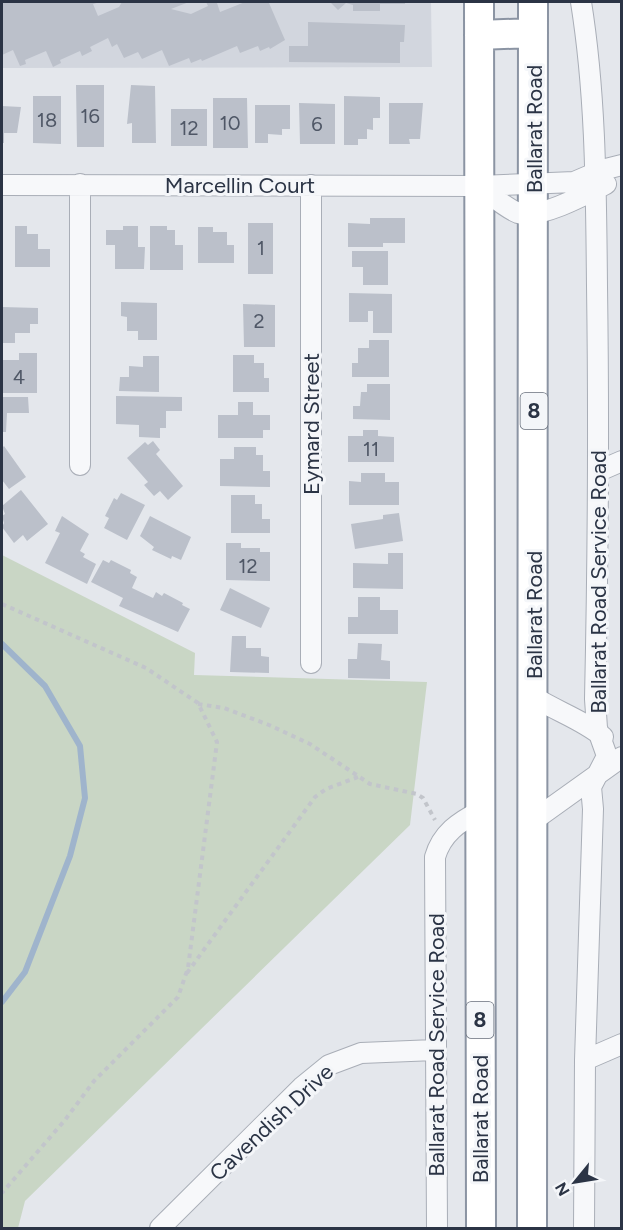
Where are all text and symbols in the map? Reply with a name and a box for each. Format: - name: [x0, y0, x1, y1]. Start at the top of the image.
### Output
- street label: Ballarat Road: [521, 65, 548, 193]
- house number: 16: [80, 104, 100, 128]
- house number: 18: [37, 108, 57, 132]
- house number: 10: [219, 111, 241, 135]
- house number: 6: [311, 112, 323, 136]
- house number: 12: [179, 116, 199, 140]
- street label: Marcellin Court: [165, 172, 315, 199]
- house number: 1: [257, 236, 265, 260]
- house number: 2: [253, 309, 265, 333]
- street label: Eymard Street: [298, 353, 325, 495]
- house number: 4: [13, 365, 25, 389]
- road number: 8: [520, 393, 548, 429]
- house number: 11: [363, 437, 379, 461]
- street label: Ballarat Road Service Road: [585, 450, 612, 714]
- street label: Ballarat Road: [521, 551, 548, 679]
- house number: 12: [238, 554, 258, 578]
- street label: Ballarat Road Service Road: [423, 913, 450, 1177]
- road number: 8: [466, 1002, 494, 1038]
- street label: Ballarat Road: [467, 1055, 494, 1183]
- street label: Cavendish Drive: [204, 1058, 339, 1187]
- north arrow: [545, 1152, 605, 1212]
- text: N: [551, 1179, 574, 1199]

